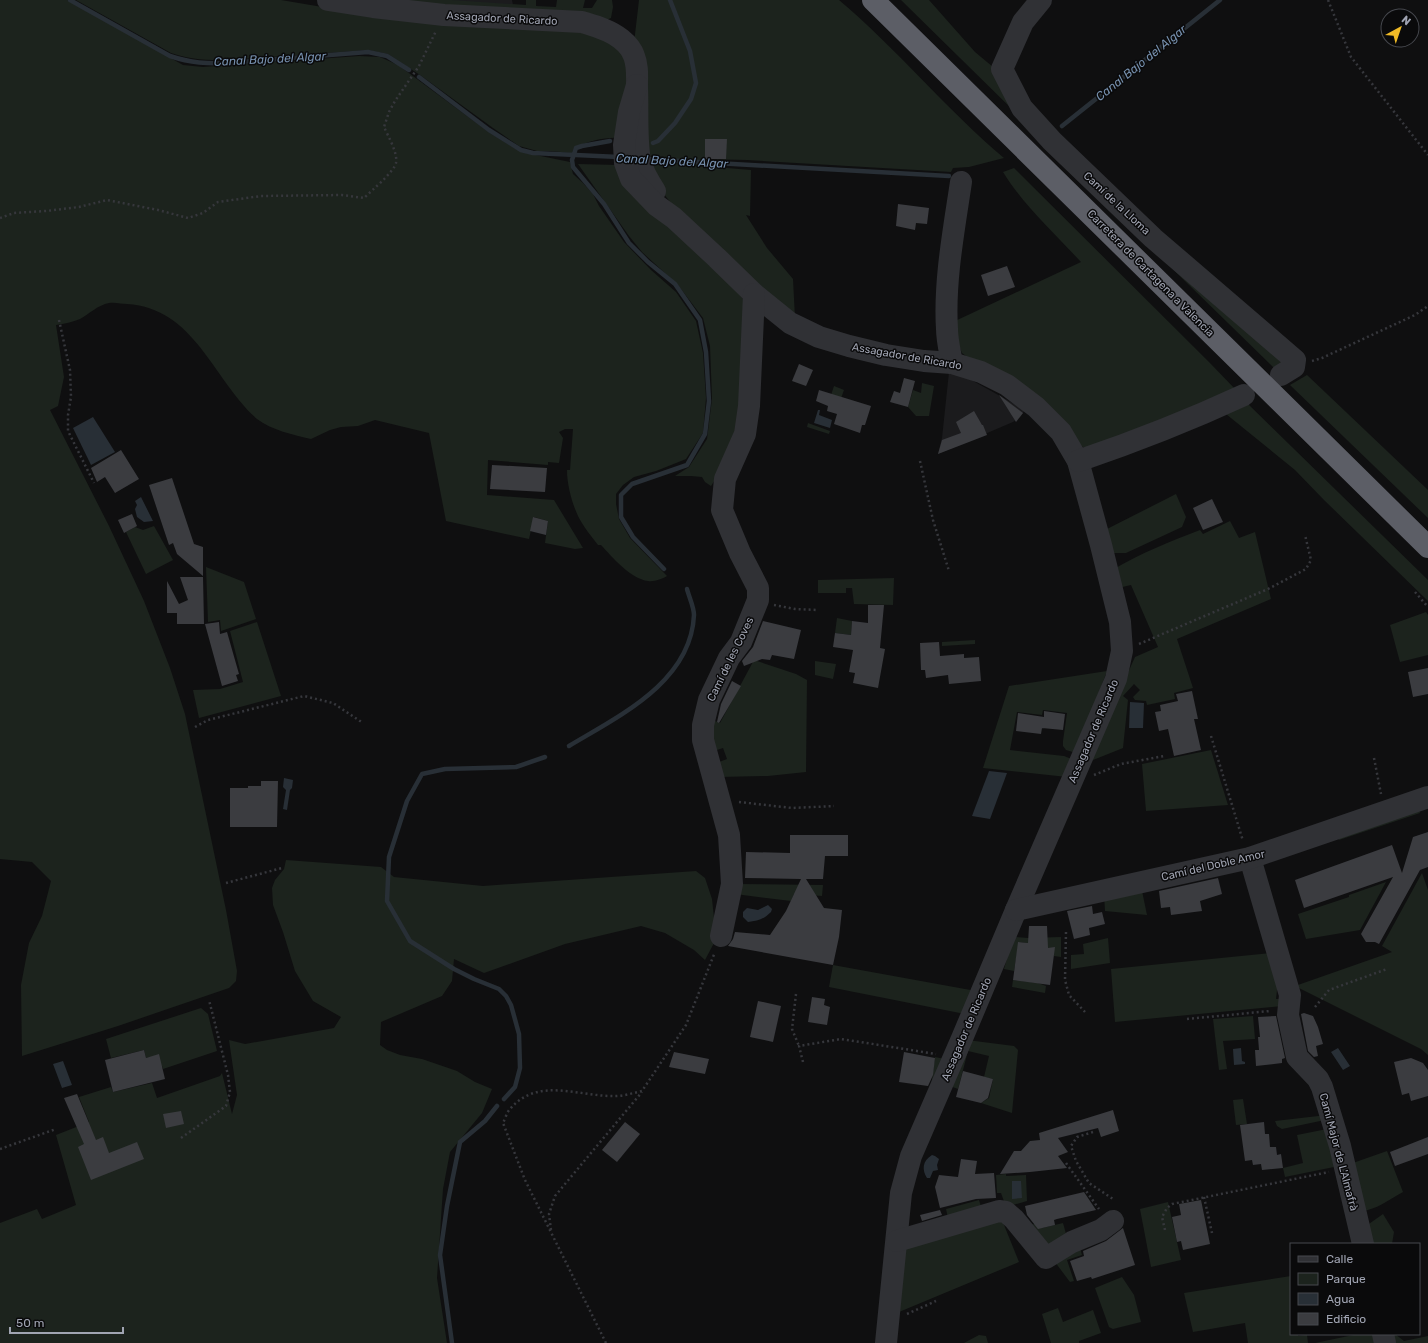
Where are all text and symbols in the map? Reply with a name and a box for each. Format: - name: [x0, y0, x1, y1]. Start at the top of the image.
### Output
- north arrow: [1380, 8, 1420, 48]
- street label: Assagador de Ricardo: [446, 9, 558, 28]
- text: N: [1399, 13, 1413, 28]
- water label: Canal Bajo del Algar: [1093, 22, 1189, 104]
- water label: Canal Bajo del Algar: [213, 49, 327, 69]
- water label: Canal Bajo del Algar: [615, 151, 729, 171]
- street label: Camí de la Lloma: [1081, 169, 1153, 238]
- street label: Carretera de Cartagena a Valencia: [1085, 207, 1217, 339]
- street label: Assagador de Ricardo: [851, 340, 963, 373]
- street label: Camí de les Coves: [704, 615, 757, 703]
- street label: Assagador de Ricardo: [1066, 678, 1121, 785]
- street label: Camí del Doble Amor: [1160, 847, 1267, 884]
- street label: Assagador de Ricardo: [939, 976, 994, 1083]
- street label: Camí Major de L'Almafrà: [1317, 1092, 1361, 1212]
- legend: [1290, 1243, 1420, 1335]
- text: Calle: [1326, 1252, 1353, 1266]
- text: Parque: [1326, 1272, 1366, 1286]
- text: Agua: [1326, 1292, 1355, 1306]
- scale bar: [10, 1309, 123, 1335]
- text: Edificio: [1326, 1312, 1366, 1326]
- text: 50 m: [16, 1316, 44, 1330]

